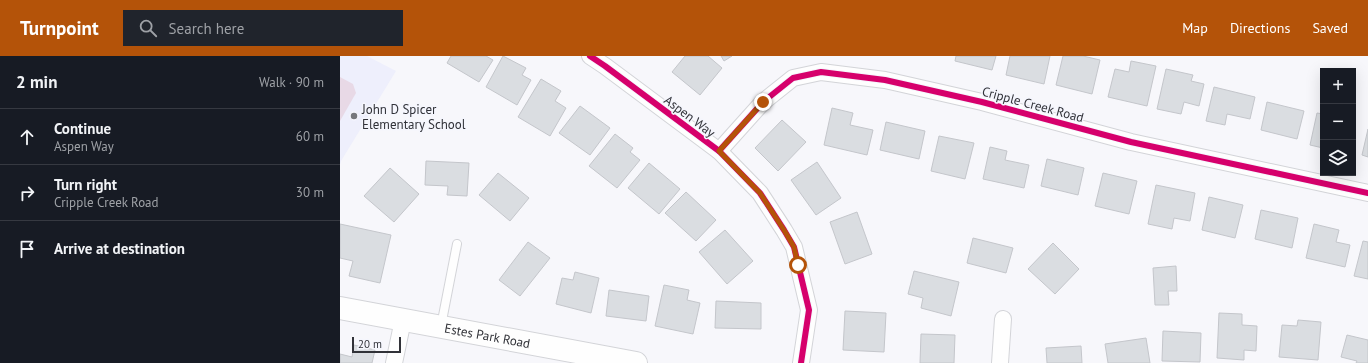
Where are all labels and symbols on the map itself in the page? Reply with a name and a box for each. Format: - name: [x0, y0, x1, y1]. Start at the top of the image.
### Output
- street label: Cripple Creek Road: [980, 83, 1086, 126]
- street label: Aspen Way: [661, 92, 719, 141]
- route end: [754, 93, 772, 111]
- place label: John D Spicer Elementary School: [361, 101, 466, 133]
- marker: John D Spicer Elementary School: [349, 111, 359, 121]
- route start: [789, 256, 807, 274]
- street label: Estes Park Road: [443, 320, 532, 352]
- scale bar: [352, 335, 401, 354]

